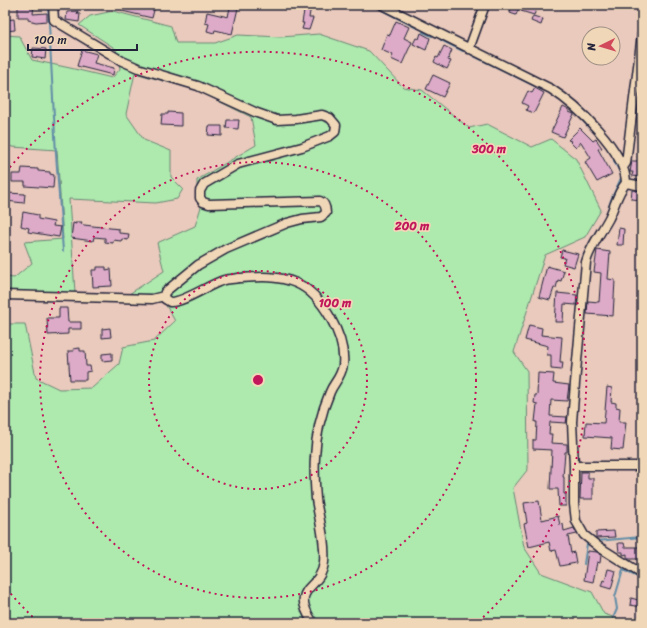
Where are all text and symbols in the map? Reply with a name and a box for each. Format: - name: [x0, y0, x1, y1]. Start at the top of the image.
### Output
- scale bar: [28, 26, 137, 52]
- north arrow: [581, 26, 621, 66]
- text: 100 m: [34, 29, 67, 51]
- text: N: [582, 42, 601, 52]
- text: 300 m: [471, 138, 507, 160]
- text: 200 m: [394, 215, 430, 237]
- text: 100 m: [319, 292, 352, 314]
- centre of rings: [251, 373, 265, 387]

